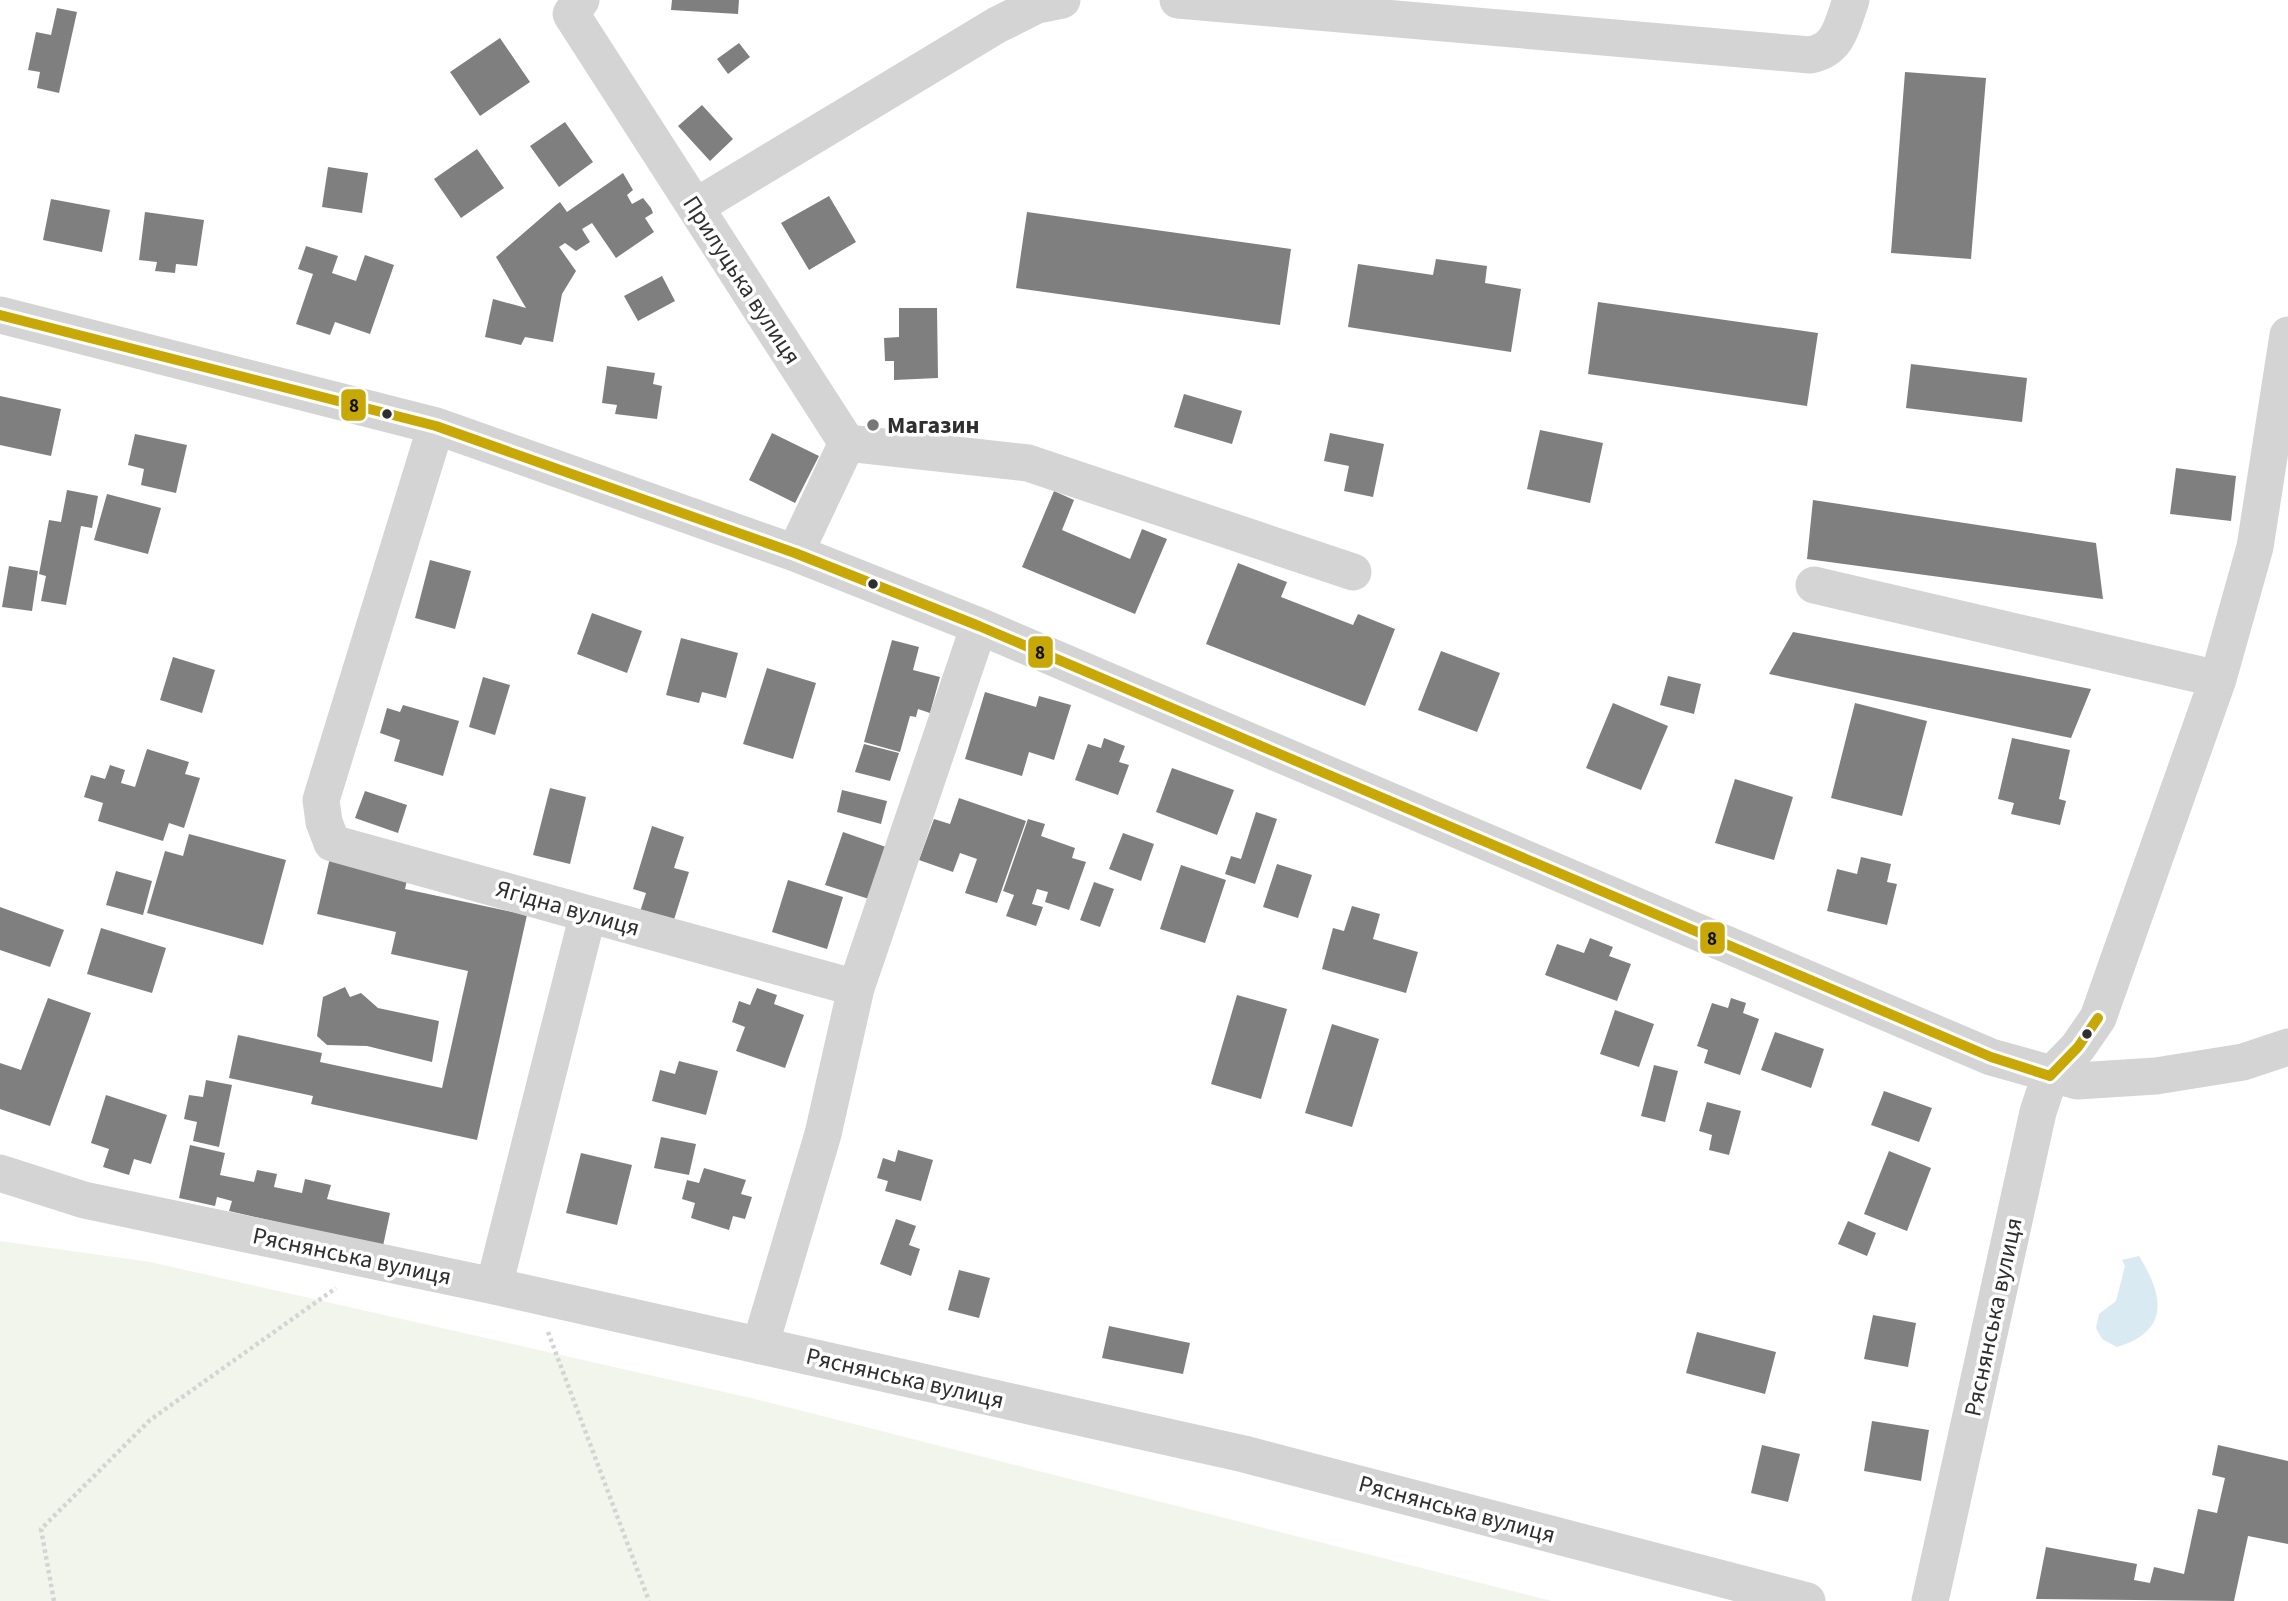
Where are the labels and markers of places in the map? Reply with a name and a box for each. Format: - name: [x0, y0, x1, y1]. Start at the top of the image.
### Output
- unlabelled marker: [380, 407, 394, 421]
- place label: Магазин: [887, 408, 979, 443]
- marker: Магазин: [865, 417, 881, 433]
- unlabelled marker: [866, 577, 880, 591]
- unlabelled marker: [2080, 1027, 2094, 1041]

